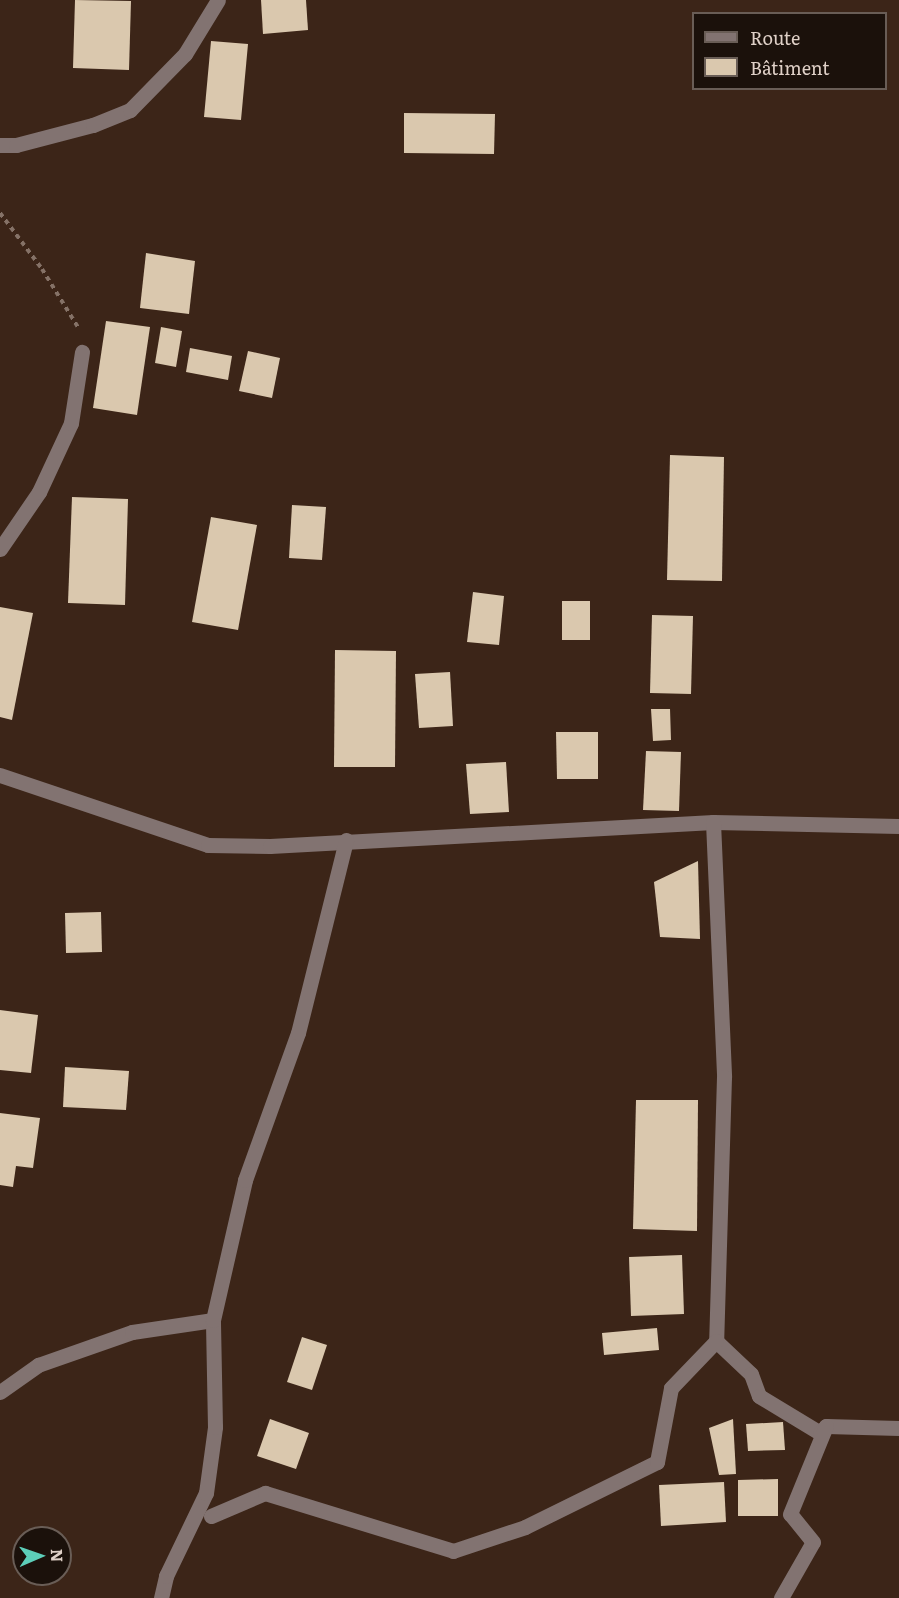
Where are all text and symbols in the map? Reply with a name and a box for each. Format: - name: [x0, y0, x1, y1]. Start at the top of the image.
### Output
- legend: [692, 12, 887, 90]
- text: Route: [750, 24, 800, 51]
- text: Bâtiment: [750, 54, 829, 81]
- north arrow: [12, 1526, 72, 1586]
- text: N: [46, 1548, 70, 1563]

